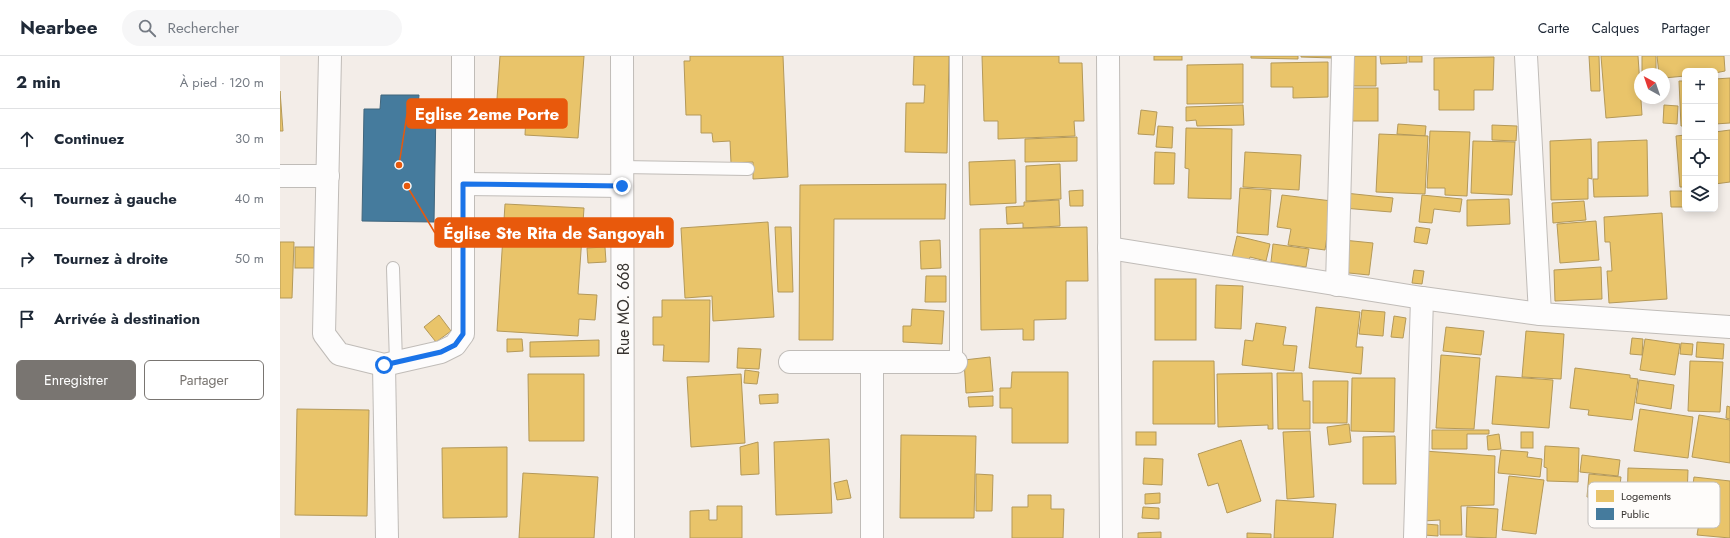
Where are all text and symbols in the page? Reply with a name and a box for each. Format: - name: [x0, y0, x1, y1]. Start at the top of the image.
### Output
- search box: [122, 10, 402, 46]
- text: Nearbee: [20, 14, 98, 41]
- icon: search: [136, 17, 158, 39]
- text: Rechercher: [168, 17, 239, 39]
- text: Carte: [1538, 18, 1569, 38]
- text: Calques: [1591, 18, 1639, 38]
- text: Partager: [1661, 18, 1710, 38]
- north arrow: [1634, 68, 1670, 104]
- map controls: [1682, 68, 1718, 212]
- button: +: [1682, 68, 1718, 104]
- text: 2 min: [16, 70, 61, 94]
- text: À pied · 120 m: [180, 73, 264, 92]
- callout: Eglise 2eme Porte: [407, 99, 567, 128]
- text: Eglise 2eme Porte: [415, 102, 559, 126]
- button: −: [1682, 104, 1718, 140]
- icon: ahead: [16, 128, 38, 150]
- text: Continuez: [54, 128, 124, 150]
- text: 30 m: [235, 129, 264, 148]
- button: locate: [1682, 140, 1718, 176]
- button: layers: [1682, 176, 1718, 212]
- route end: [613, 177, 631, 195]
- icon: left: [16, 188, 38, 210]
- text: Tournez à gauche: [54, 188, 177, 210]
- text: 40 m: [235, 189, 264, 208]
- callout: Église Ste Rita de Sangoyah: [435, 218, 673, 247]
- text: Église Ste Rita de Sangoyah: [443, 221, 665, 245]
- icon: right: [16, 248, 38, 270]
- text: Tournez à droite: [54, 248, 168, 270]
- text: 50 m: [235, 249, 264, 268]
- street label: Rue MO. 668: [612, 263, 635, 355]
- icon: arrive: [16, 308, 38, 330]
- text: Arrivée à destination: [54, 308, 200, 330]
- route start: [375, 356, 393, 374]
- button: Enregistrer: [16, 360, 136, 400]
- button: Partager: [144, 360, 264, 400]
- legend: [1588, 482, 1720, 528]
- text: Logements: [1621, 488, 1672, 504]
- text: Public: [1621, 506, 1650, 522]

